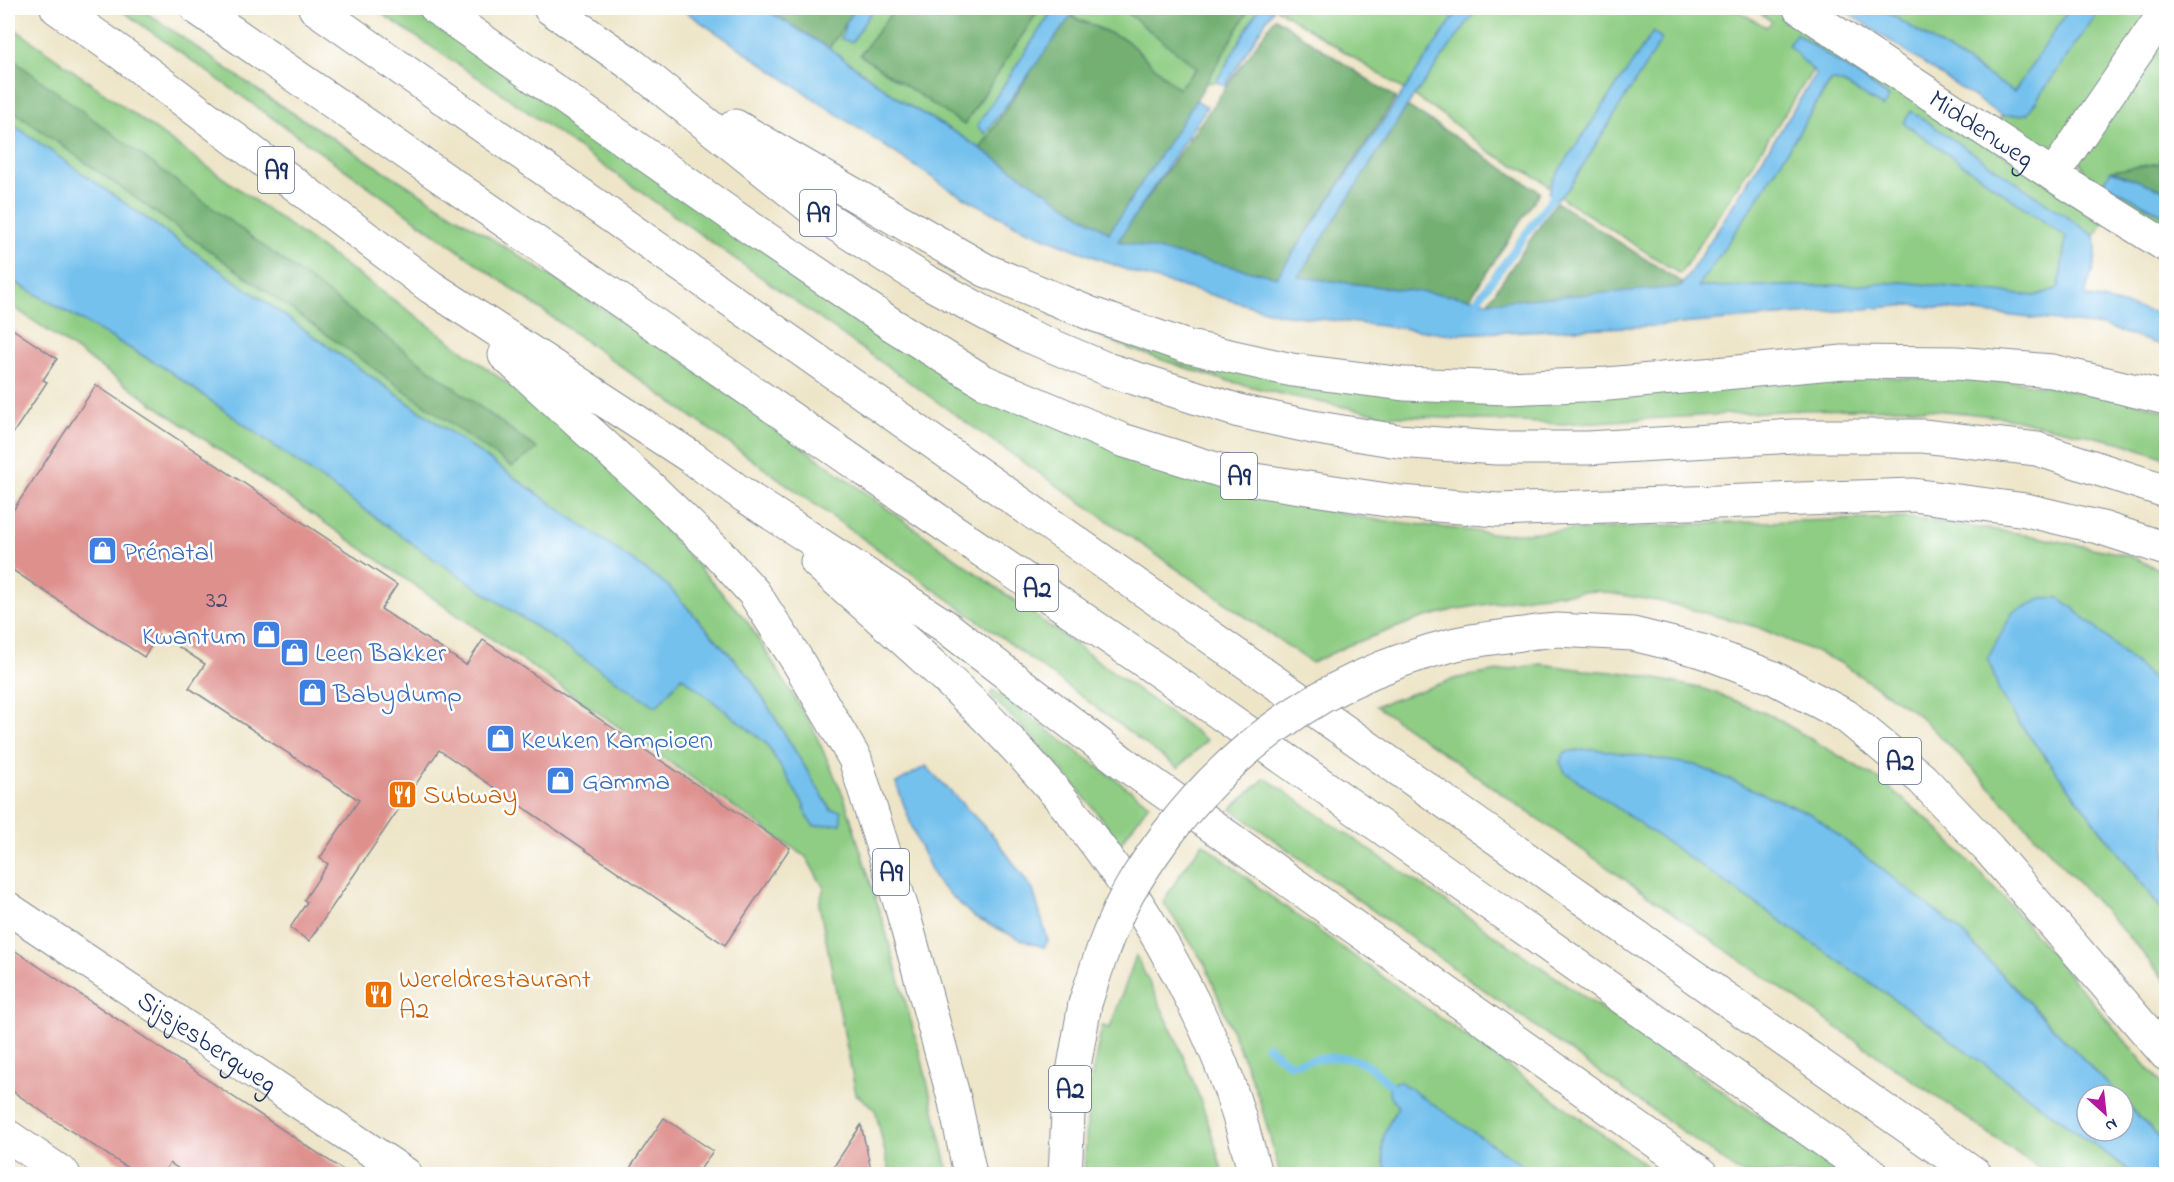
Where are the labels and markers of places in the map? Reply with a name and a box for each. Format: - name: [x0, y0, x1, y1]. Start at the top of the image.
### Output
- place label: Prénatal: [123, 534, 214, 573]
- shop icon: Prénatal: [86, 535, 118, 567]
- place label: Kwantum: [142, 618, 246, 657]
- shop icon: Kwantum: [251, 619, 283, 651]
- place label: Leen Bakker: [315, 635, 447, 674]
- shop icon: Leen Bakker: [278, 636, 310, 668]
- place label: Babydump: [332, 676, 462, 715]
- shop icon: Babydump: [296, 677, 328, 709]
- place label: Keuken Kampioen: [521, 722, 713, 761]
- shop icon: Keuken Kampioen: [484, 723, 516, 755]
- place label: Gamma: [582, 763, 670, 802]
- shop icon: Gamma: [545, 764, 577, 796]
- place label: Subway: [423, 777, 517, 816]
- restaurant icon: Subway: [386, 778, 418, 810]
- place label: Wereldrestaurant A2: [399, 961, 591, 1031]
- restaurant icon: Wereldrestaurant A2: [362, 978, 394, 1010]

